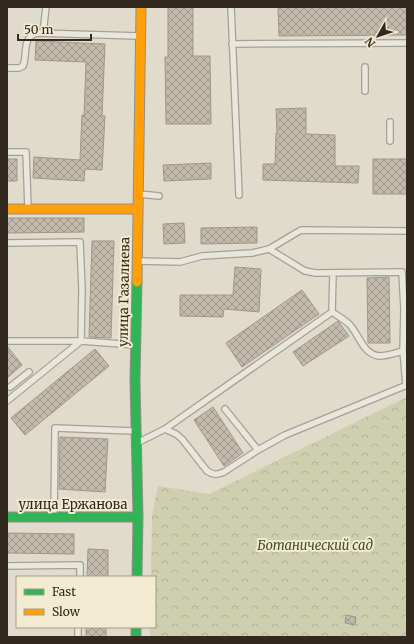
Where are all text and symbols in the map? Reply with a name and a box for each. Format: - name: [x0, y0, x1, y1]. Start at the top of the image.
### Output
- scale bar: [18, 16, 91, 42]
- north arrow: [358, 16, 398, 56]
- text: 50 m: [24, 22, 53, 37]
- text: N: [362, 34, 378, 50]
- street label: улица Газалиева: [115, 237, 133, 347]
- street label: улица Ержанова: [19, 496, 127, 513]
- park label: Ботанический сад: [257, 537, 373, 554]
- legend: [16, 576, 156, 628]
- text: Fast: [52, 584, 76, 599]
- text: Slow: [52, 604, 81, 619]

